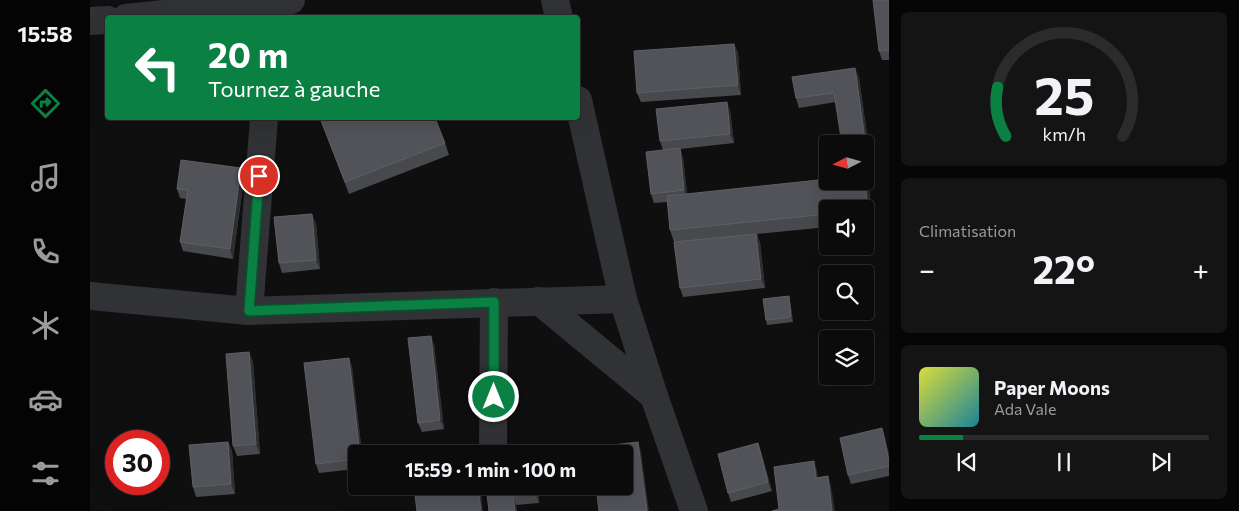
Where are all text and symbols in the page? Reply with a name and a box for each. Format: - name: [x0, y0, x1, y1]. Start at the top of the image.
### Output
- text: 15:58: [17, 20, 73, 47]
- text: 20 m: [208, 32, 288, 75]
- icon: left: [125, 35, 190, 100]
- text: 25: [1034, 62, 1094, 126]
- text: Tournez à gauche: [208, 75, 380, 102]
- icon: directions: [28, 86, 63, 121]
- text: km/h: [1042, 123, 1086, 145]
- north arrow: [819, 135, 874, 190]
- map controls: [819, 135, 874, 385]
- pin: [238, 155, 280, 197]
- icon: music: [28, 160, 63, 195]
- icon: arrive: [245, 162, 273, 190]
- button: sound: [819, 200, 874, 255]
- text: Climatisation: [919, 221, 1016, 240]
- icon: phone: [28, 234, 63, 269]
- text: 22°: [1032, 245, 1095, 292]
- text: −: [919, 252, 935, 286]
- text: +: [1193, 252, 1209, 286]
- button: search: [819, 265, 874, 320]
- icon: climate: [28, 308, 63, 343]
- button: layers: [819, 330, 874, 385]
- position arrow: [467, 370, 519, 422]
- text: Paper Moons: [994, 376, 1110, 399]
- icon: car: [28, 382, 63, 417]
- text: Ada Vale: [994, 399, 1056, 418]
- speed limit sign: 30: [105, 430, 170, 495]
- icon: previous: [953, 448, 981, 476]
- icon: pause: [1050, 448, 1078, 476]
- icon: next: [1147, 448, 1175, 476]
- icon: filters: [28, 456, 63, 491]
- text: 15:59 · 1 min · 100 m: [405, 458, 576, 481]

